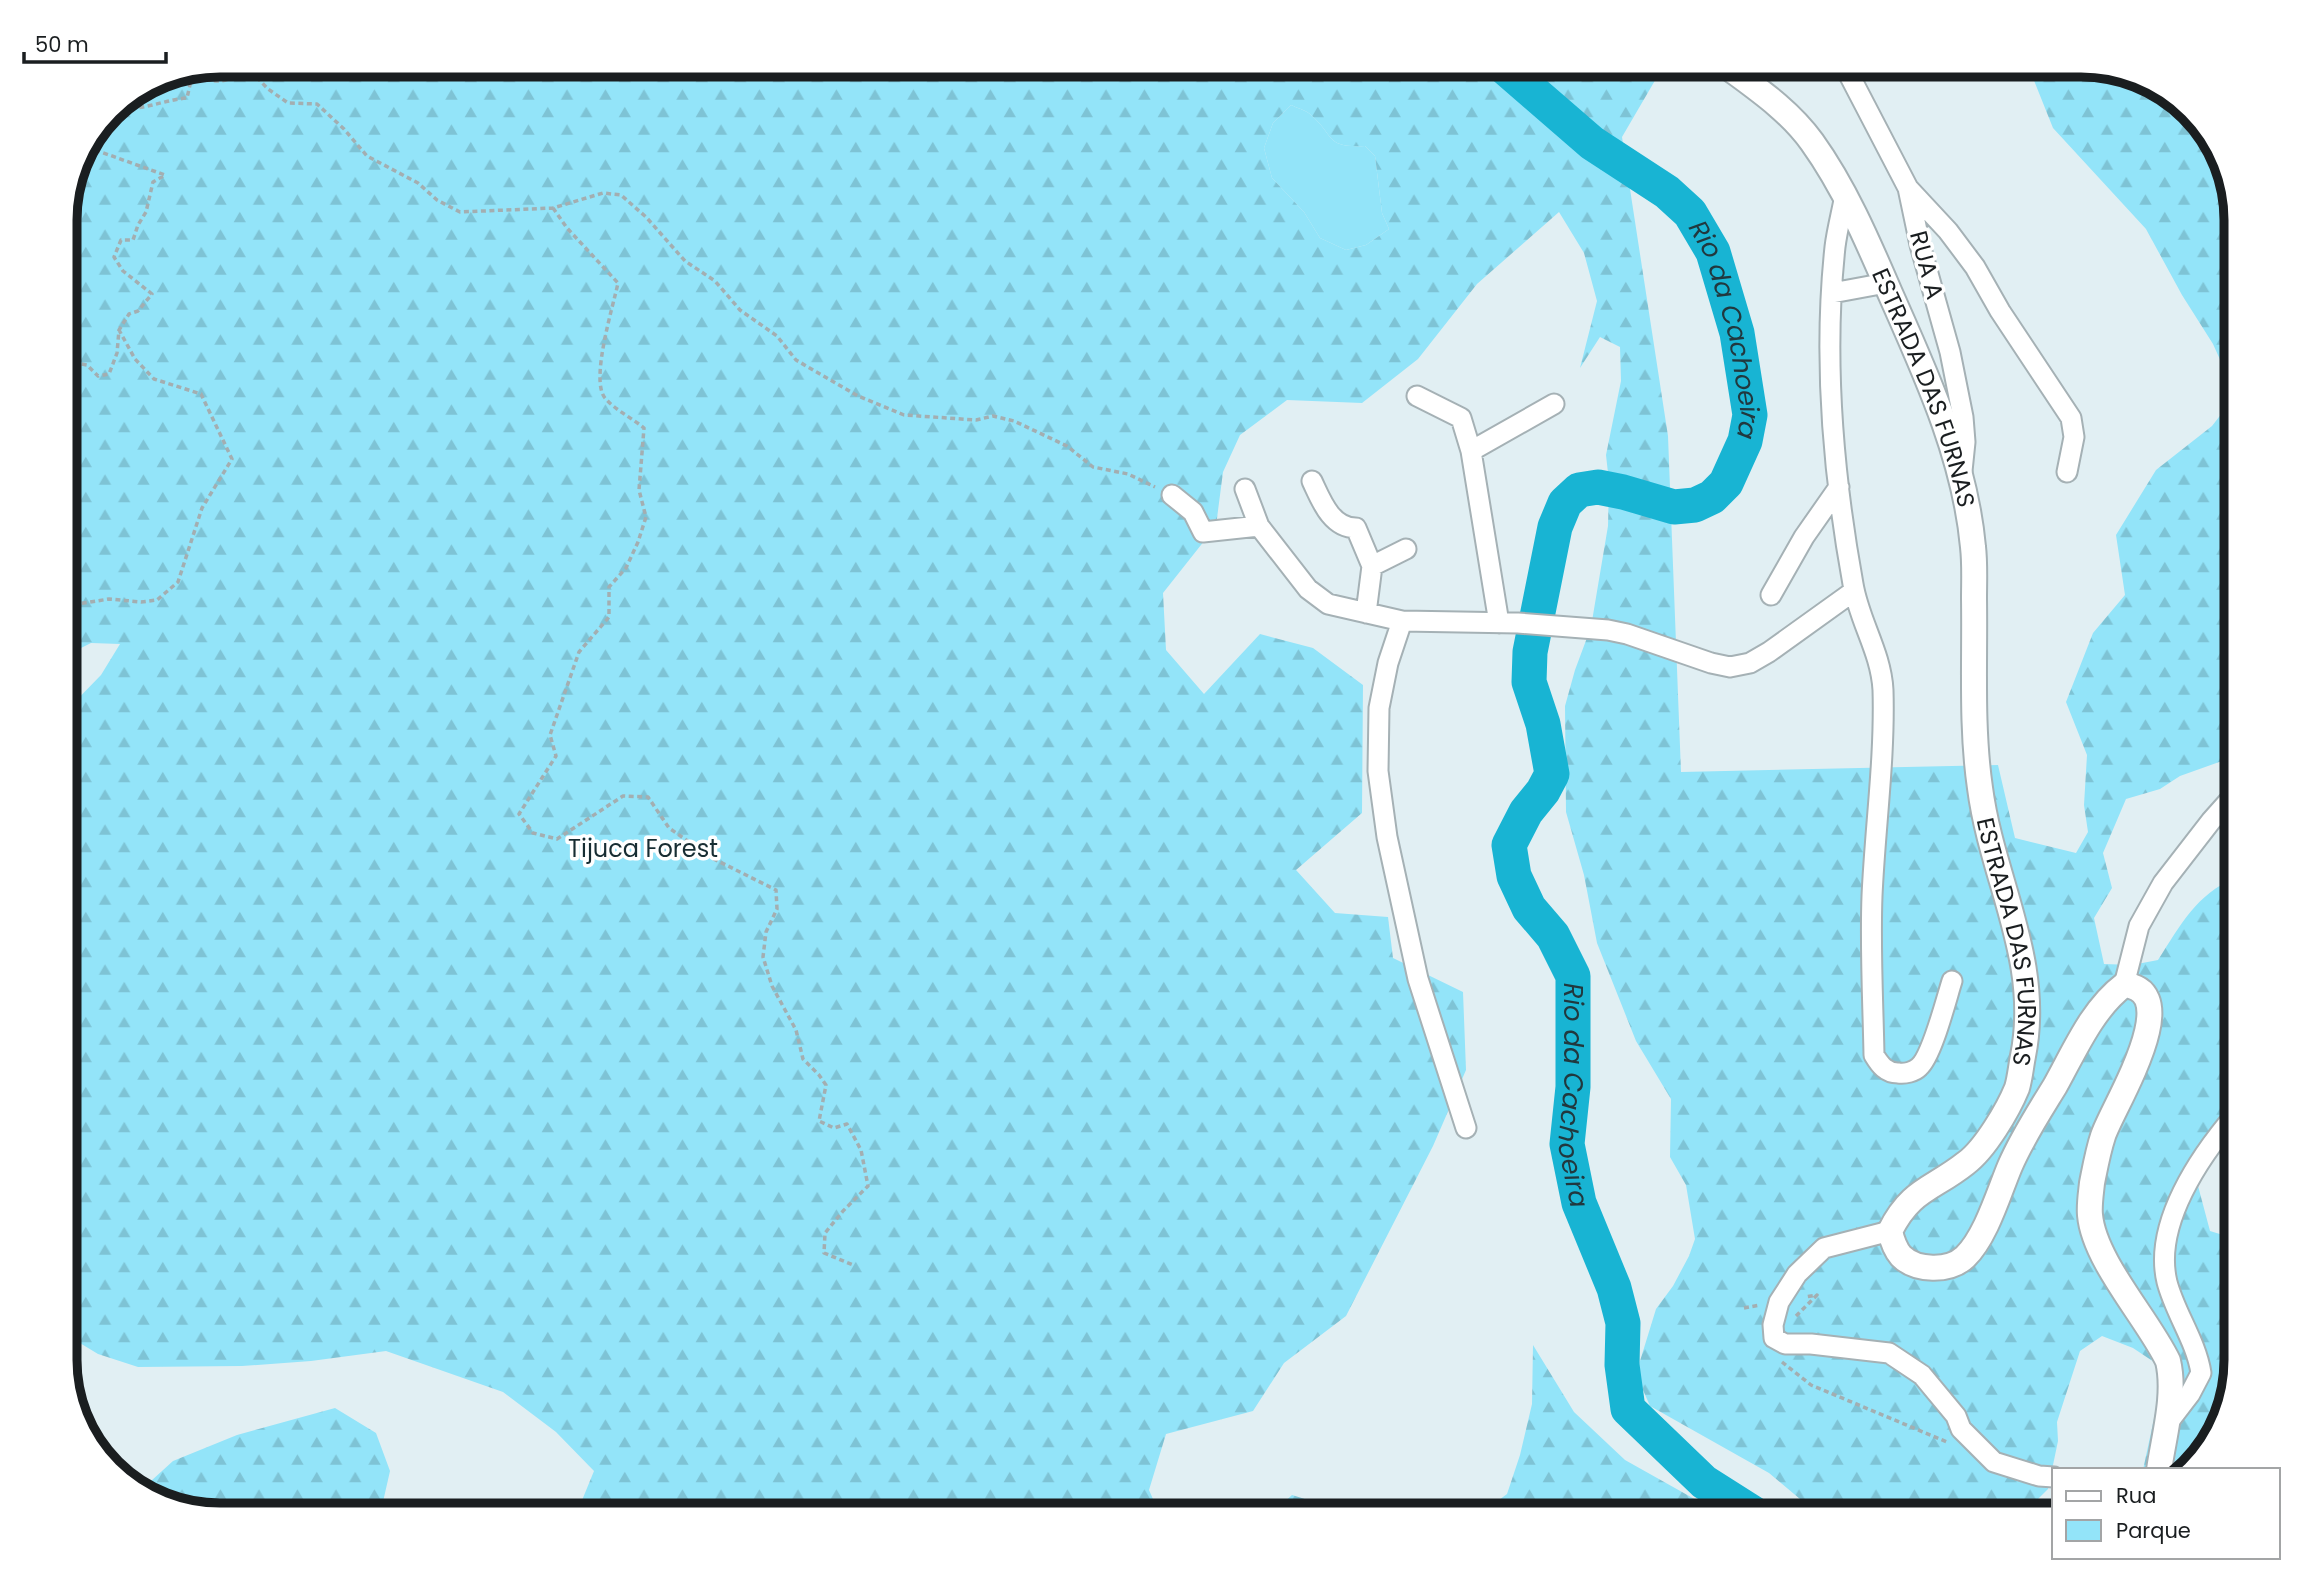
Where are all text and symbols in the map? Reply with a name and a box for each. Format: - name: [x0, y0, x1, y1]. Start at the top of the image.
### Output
- scale bar: [24, 21, 166, 65]
- text: 50 m: [35, 30, 89, 59]
- water label: Rio da Cachoeira: [1680, 213, 1768, 442]
- street label: RUA A: [1902, 227, 1952, 303]
- street label: ESTRADA DAS FURNAS: [1865, 263, 1984, 510]
- street label: ESTRADA DAS FURNAS: [1969, 814, 2044, 1069]
- park label: Tijuca Forest: [568, 832, 718, 865]
- water label: Rio da Cachoeira: [1549, 983, 1598, 1211]
- legend: [2052, 1468, 2280, 1559]
- text: Rua: [2116, 1481, 2156, 1510]
- text: Parque: [2116, 1516, 2191, 1545]

